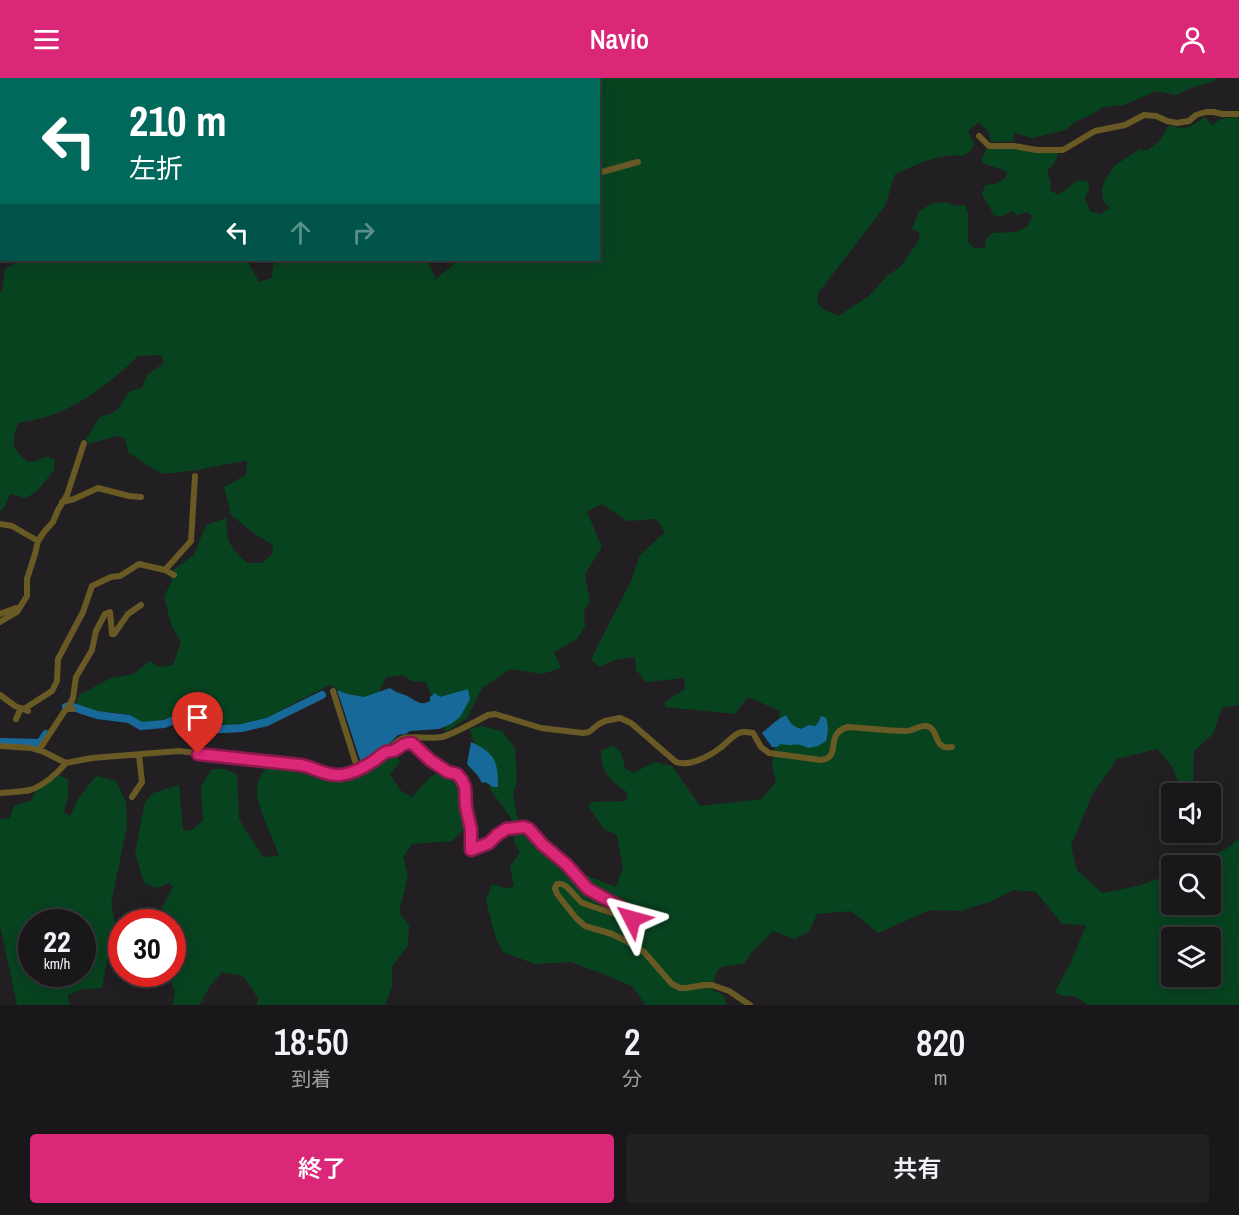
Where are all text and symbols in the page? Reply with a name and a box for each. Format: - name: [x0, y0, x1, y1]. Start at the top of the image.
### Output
- text: Navio: [590, 21, 649, 57]
- icon: menu: [30, 23, 63, 56]
- icon: person: [1176, 23, 1209, 56]
- text: 210 m: [129, 93, 227, 149]
- icon: left: [30, 102, 108, 180]
- text: 左折: [129, 150, 183, 186]
- icon: left: [221, 216, 254, 249]
- icon: ahead: [284, 216, 317, 249]
- icon: right: [347, 216, 380, 249]
- pin: [172, 692, 223, 754]
- icon: arrive: [181, 701, 214, 734]
- map controls: [1161, 783, 1221, 987]
- button: sound: [1161, 783, 1221, 843]
- button: search: [1161, 855, 1221, 915]
- position arrow: [600, 887, 664, 951]
- speed limit sign: 30: [108, 909, 186, 987]
- text: 22: [43, 921, 71, 961]
- button: layers: [1161, 927, 1221, 987]
- text: km/h: [44, 953, 70, 974]
- text: 18:50: [274, 1018, 349, 1066]
- text: 2: [624, 1018, 641, 1066]
- text: 820: [916, 1019, 965, 1067]
- text: m: [934, 1064, 947, 1091]
- text: 到着: [291, 1065, 331, 1092]
- text: 分: [622, 1065, 642, 1092]
- button: 終了: [30, 1134, 614, 1203]
- button: 共有: [626, 1134, 1209, 1203]

